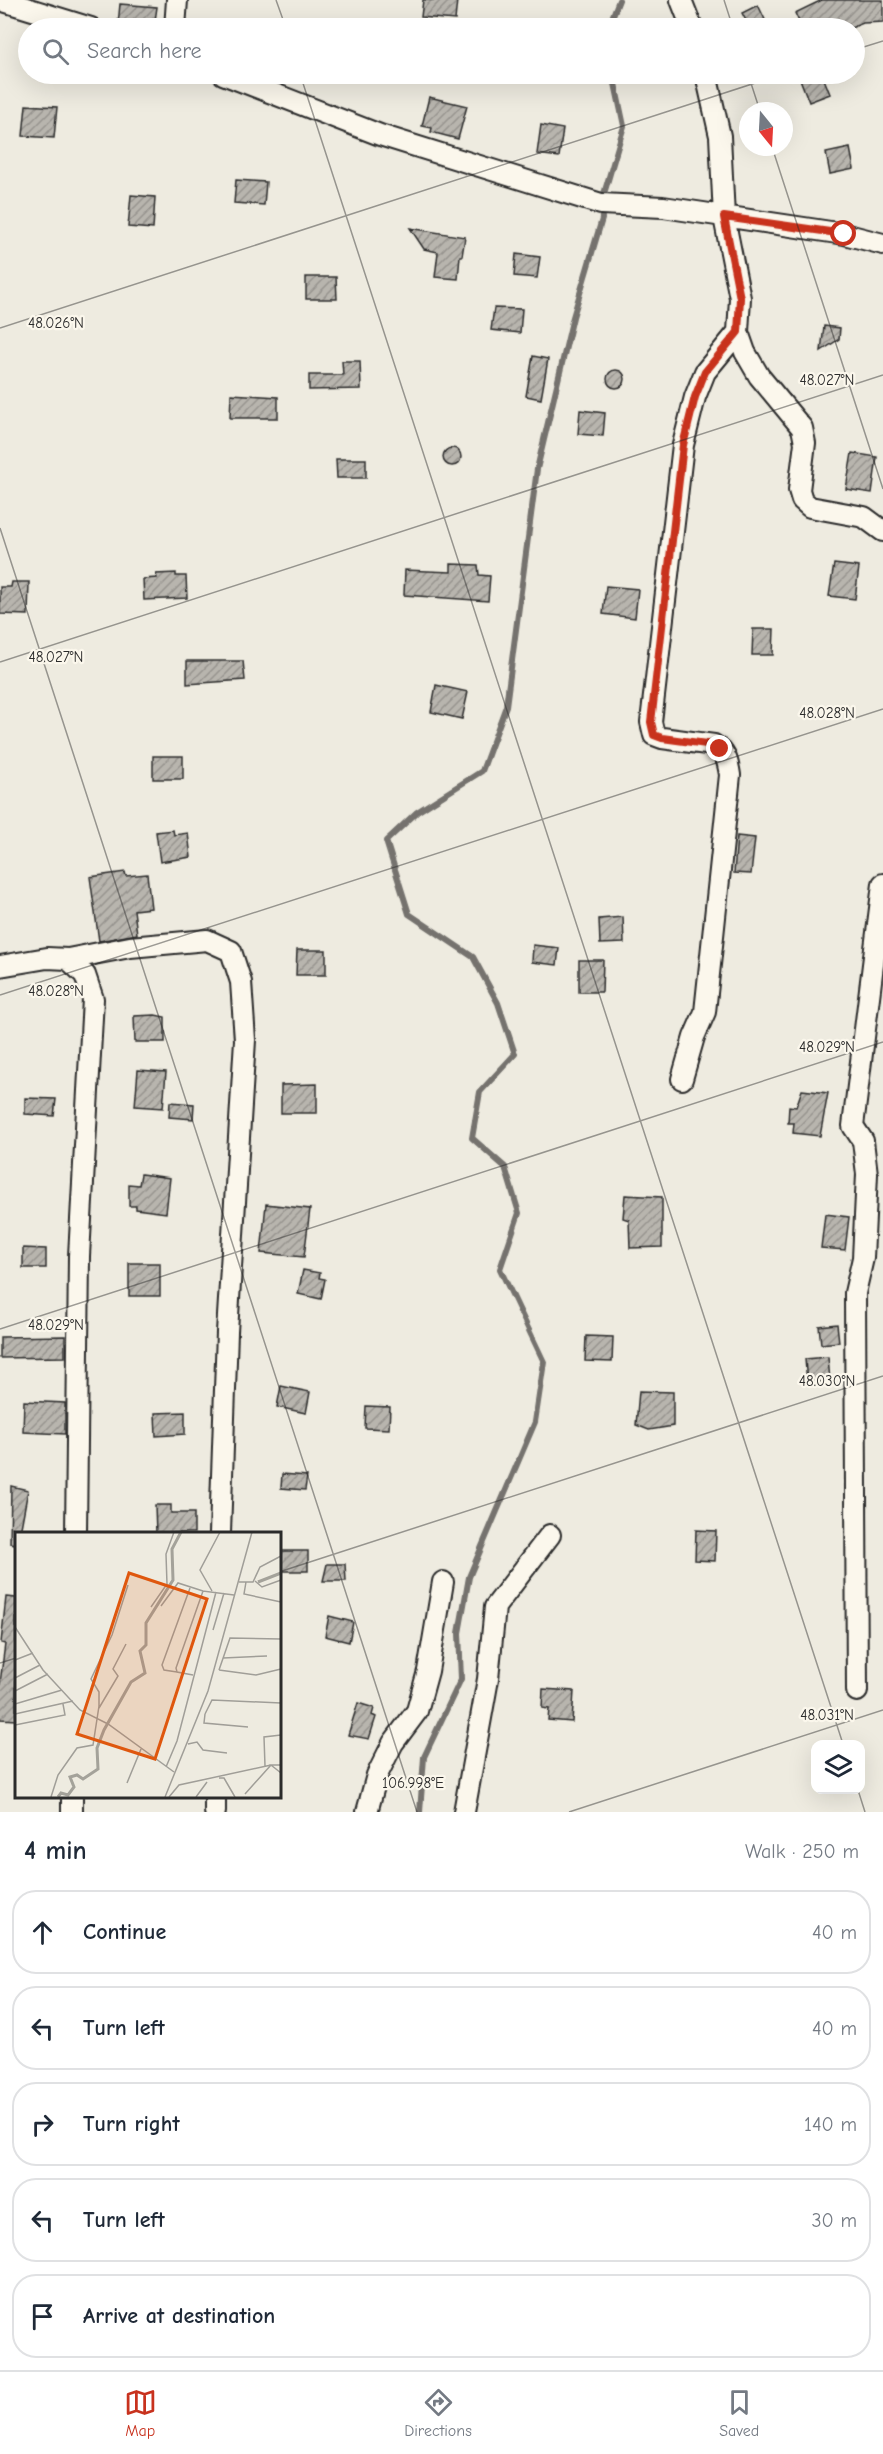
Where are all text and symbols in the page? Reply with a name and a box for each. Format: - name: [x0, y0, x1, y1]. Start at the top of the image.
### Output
- search box: [18, 18, 865, 84]
- icon: search: [39, 35, 72, 68]
- text: Search here: [87, 38, 202, 64]
- north arrow: [739, 102, 793, 156]
- route start: [830, 220, 856, 246]
- text: 48.026°N: [28, 314, 84, 332]
- text: 48.027°N: [800, 371, 854, 389]
- text: 48.027°N: [29, 648, 83, 666]
- text: 48.028°N: [799, 704, 855, 722]
- route end: [706, 735, 732, 761]
- text: 48.028°N: [28, 982, 84, 1000]
- text: 48.029°N: [799, 1038, 855, 1056]
- text: 48.029°N: [28, 1316, 84, 1334]
- text: 48.030°N: [799, 1372, 855, 1390]
- inset map: [15, 1532, 280, 1797]
- text: 48.031°N: [800, 1706, 854, 1724]
- map controls: [811, 1740, 865, 1794]
- button: layers: [811, 1740, 865, 1794]
- text: 106.998°E: [382, 1774, 444, 1792]
- text: 4 min: [24, 1836, 87, 1866]
- text: Walk · 250 m: [745, 1840, 859, 1863]
- icon: ahead: [26, 1916, 59, 1949]
- text: Continue: [83, 1919, 166, 1945]
- text: 40 m: [812, 1921, 857, 1944]
- icon: left: [26, 2012, 59, 2045]
- text: Turn left: [83, 2015, 165, 2041]
- text: 40 m: [812, 2017, 857, 2040]
- icon: right: [26, 2108, 59, 2141]
- text: Turn right: [83, 2111, 180, 2137]
- text: 140 m: [804, 2113, 857, 2136]
- icon: left: [26, 2204, 59, 2237]
- text: Turn left: [83, 2207, 165, 2233]
- text: 30 m: [811, 2209, 857, 2232]
- icon: arrive: [26, 2300, 59, 2333]
- text: Arrive at destination: [83, 2303, 275, 2329]
- tab: Map: [124, 2386, 157, 2440]
- tab: Directions: [404, 2386, 472, 2440]
- tab: Saved: [719, 2386, 759, 2440]

